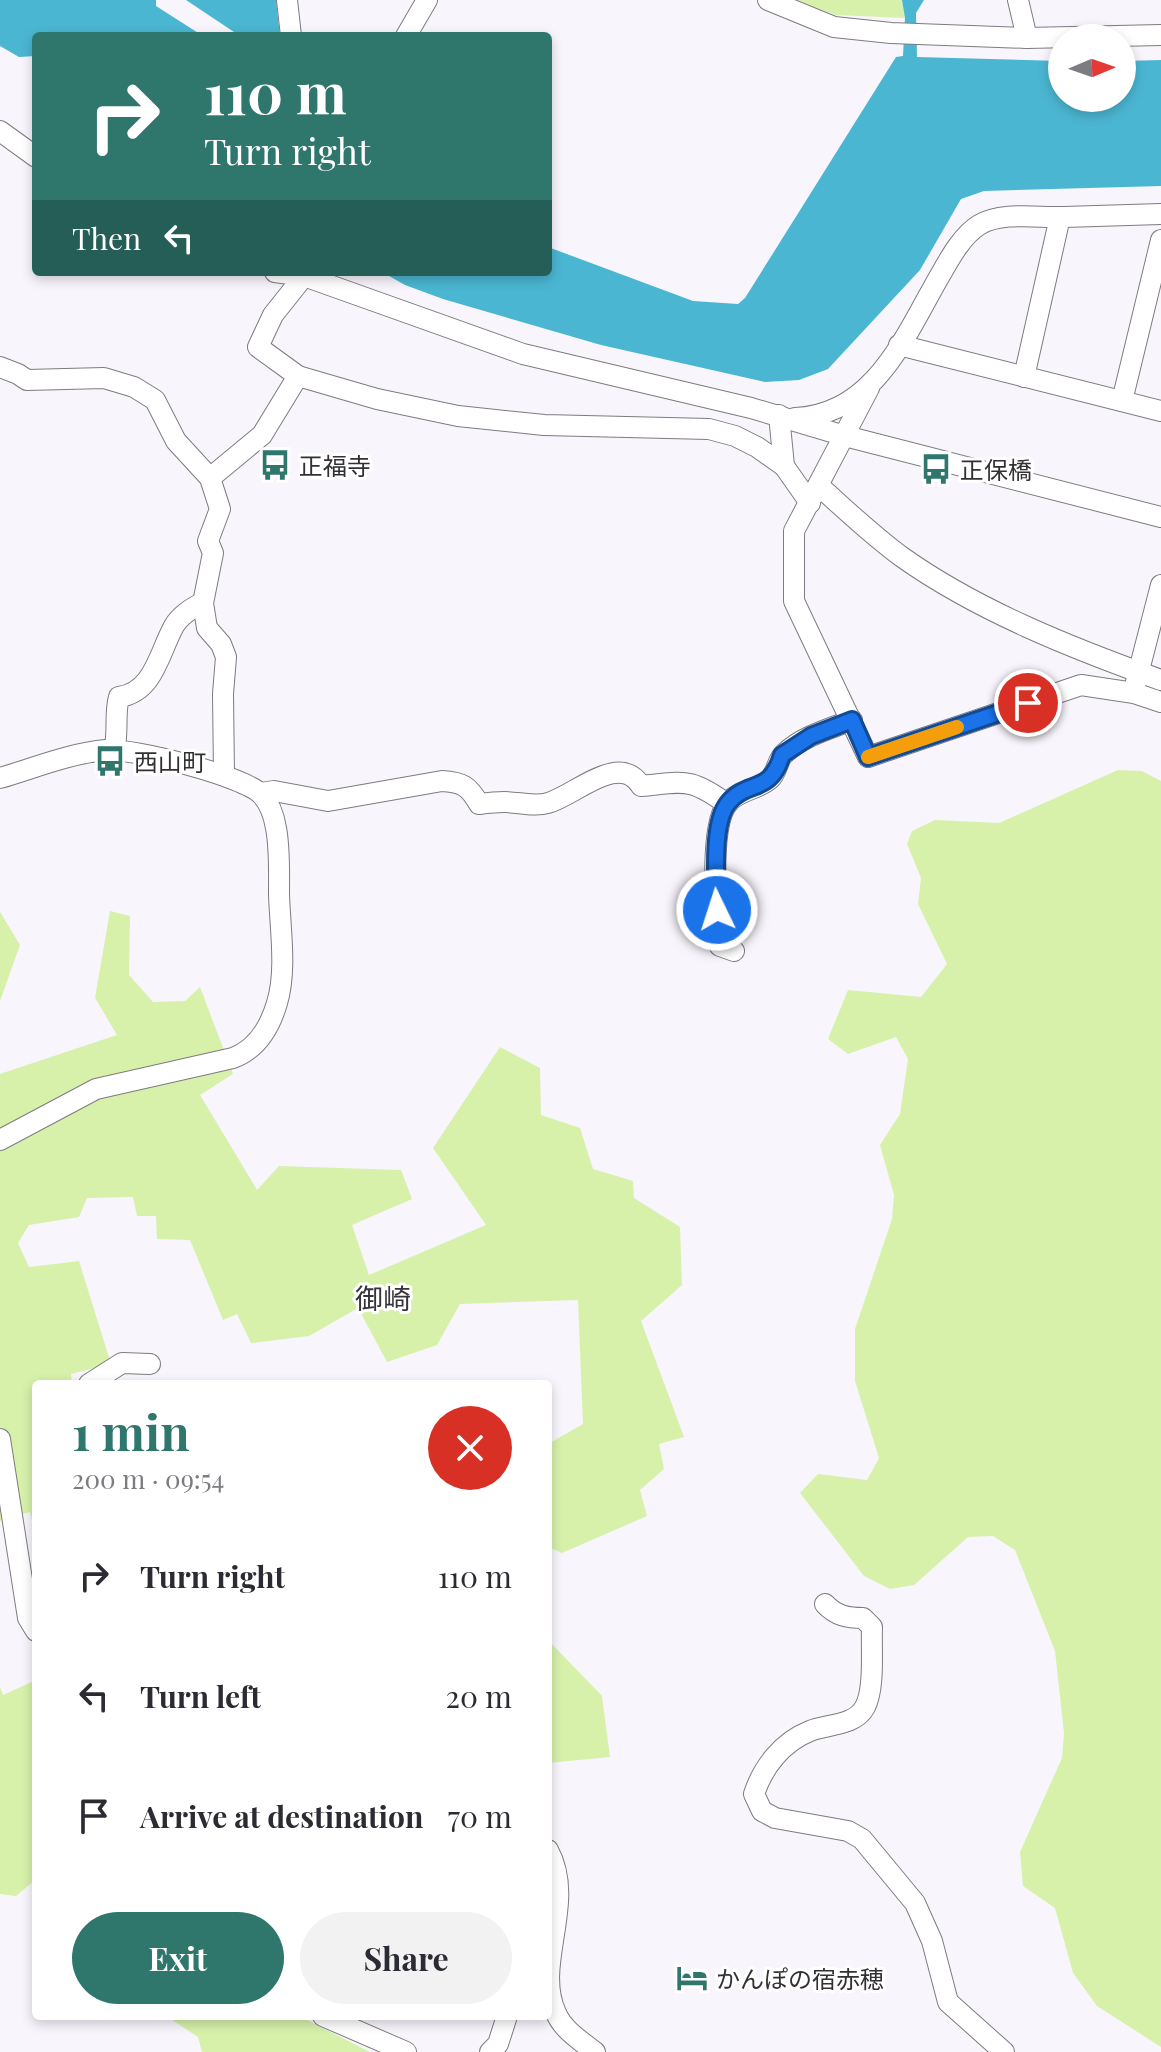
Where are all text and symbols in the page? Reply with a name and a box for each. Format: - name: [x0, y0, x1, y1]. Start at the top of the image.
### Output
- north arrow: [1048, 24, 1136, 112]
- map controls: [1048, 24, 1136, 112]
- text: 110 m: [204, 54, 347, 129]
- icon: right: [72, 64, 176, 168]
- text: Turn right: [204, 126, 371, 174]
- icon: left: [157, 216, 201, 260]
- text: Then: [72, 218, 141, 258]
- bus stop icon: 正福寺: [258, 448, 292, 482]
- place label: 正福寺: [299, 449, 371, 481]
- bus stop icon: 正保橋: [919, 452, 953, 486]
- place label: 正保橋: [960, 453, 1032, 485]
- pin: [994, 669, 1062, 737]
- icon: arrive: [1006, 681, 1050, 725]
- bus stop icon: 西山町: [93, 744, 127, 778]
- place label: 西山町: [134, 745, 206, 777]
- position arrow: [675, 868, 759, 952]
- district label: 御崎: [355, 1279, 411, 1316]
- text: 1 min: [72, 1399, 190, 1463]
- button: close: [428, 1406, 512, 1490]
- text: 200 m · 09:54: [72, 1461, 224, 1496]
- icon: right: [72, 1554, 116, 1598]
- text: Turn right: [140, 1556, 285, 1596]
- text: 110 m: [438, 1556, 512, 1596]
- icon: left: [72, 1674, 116, 1718]
- text: Turn left: [140, 1676, 261, 1716]
- text: 20 m: [446, 1676, 512, 1716]
- icon: arrive: [72, 1794, 116, 1838]
- text: Arrive at destination: [140, 1796, 423, 1836]
- text: 70 m: [448, 1796, 512, 1836]
- button: Exit: [72, 1912, 284, 2004]
- button: Share: [300, 1912, 512, 2004]
- hotel icon: かんぽの宿赤穂: [675, 1961, 709, 1995]
- place label: かんぽの宿赤穂: [716, 1962, 884, 1994]

